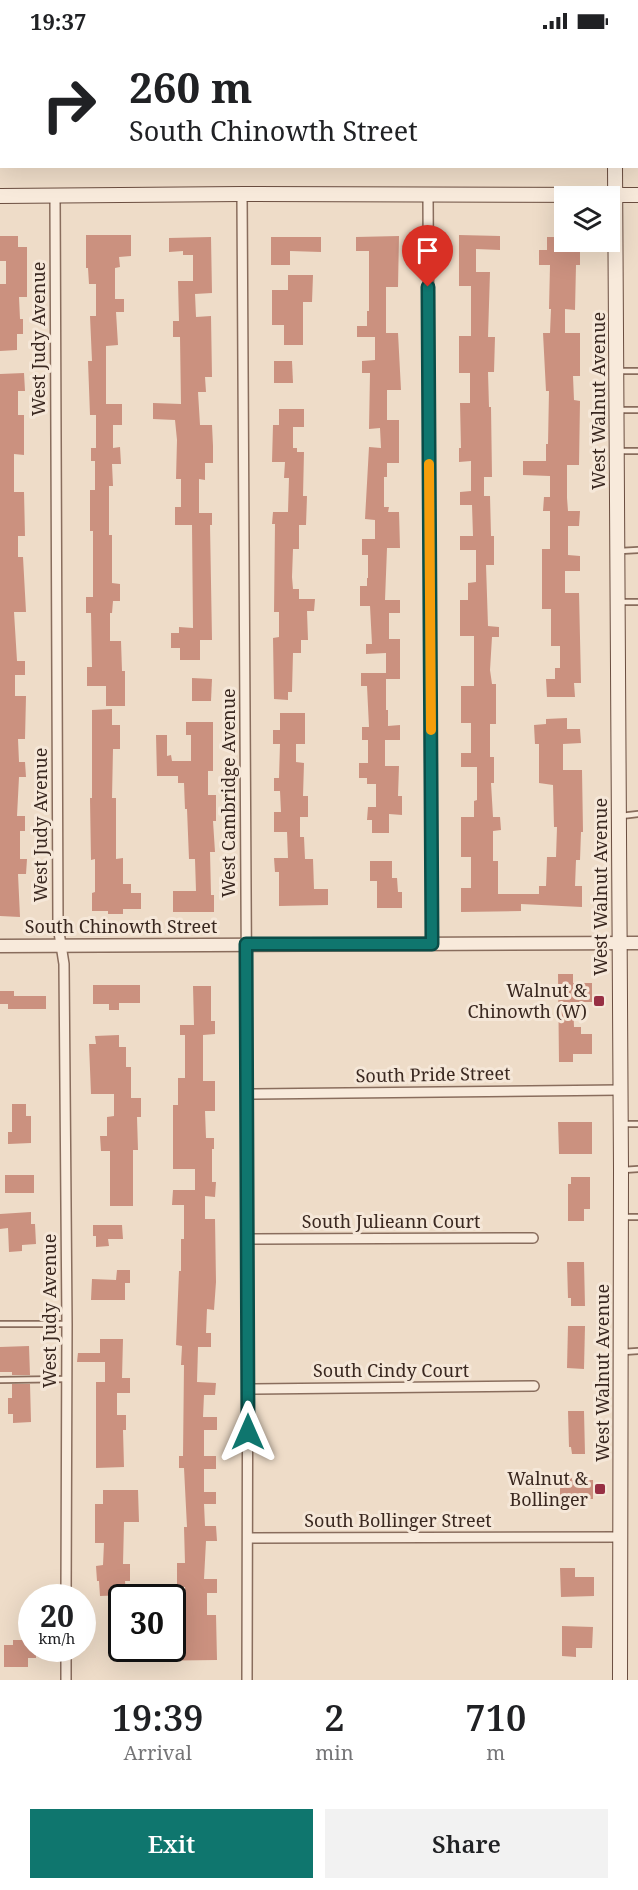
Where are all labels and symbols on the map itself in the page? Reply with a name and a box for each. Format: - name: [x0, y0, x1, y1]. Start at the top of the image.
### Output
- pin: [402, 225, 453, 287]
- street label: West Judy Avenue: [26, 262, 50, 416]
- street label: West Walnut Avenue: [586, 312, 610, 490]
- street label: West Cambridge Avenue: [216, 688, 240, 898]
- street label: West Judy Avenue: [28, 748, 52, 902]
- street label: West Walnut Avenue: [588, 798, 612, 976]
- street label: South Chinowth Street: [25, 914, 217, 938]
- place label: Walnut & Chinowth (W): [467, 978, 588, 1023]
- marker: Walnut & Chinowth (W): [592, 994, 606, 1008]
- street label: South Pride Street: [355, 1061, 511, 1087]
- street label: South Julieann Court: [302, 1209, 480, 1233]
- street label: West Judy Avenue: [37, 1234, 61, 1388]
- street label: West Walnut Avenue: [590, 1284, 614, 1462]
- street label: South Cindy Court: [313, 1358, 469, 1382]
- position arrow: [216, 1400, 280, 1464]
- place label: Walnut & Bollinger: [507, 1466, 589, 1511]
- marker: Walnut & Bollinger: [593, 1482, 607, 1496]
- street label: South Bollinger Street: [304, 1508, 492, 1532]
- speed limit sign: 30: [108, 1584, 186, 1662]

